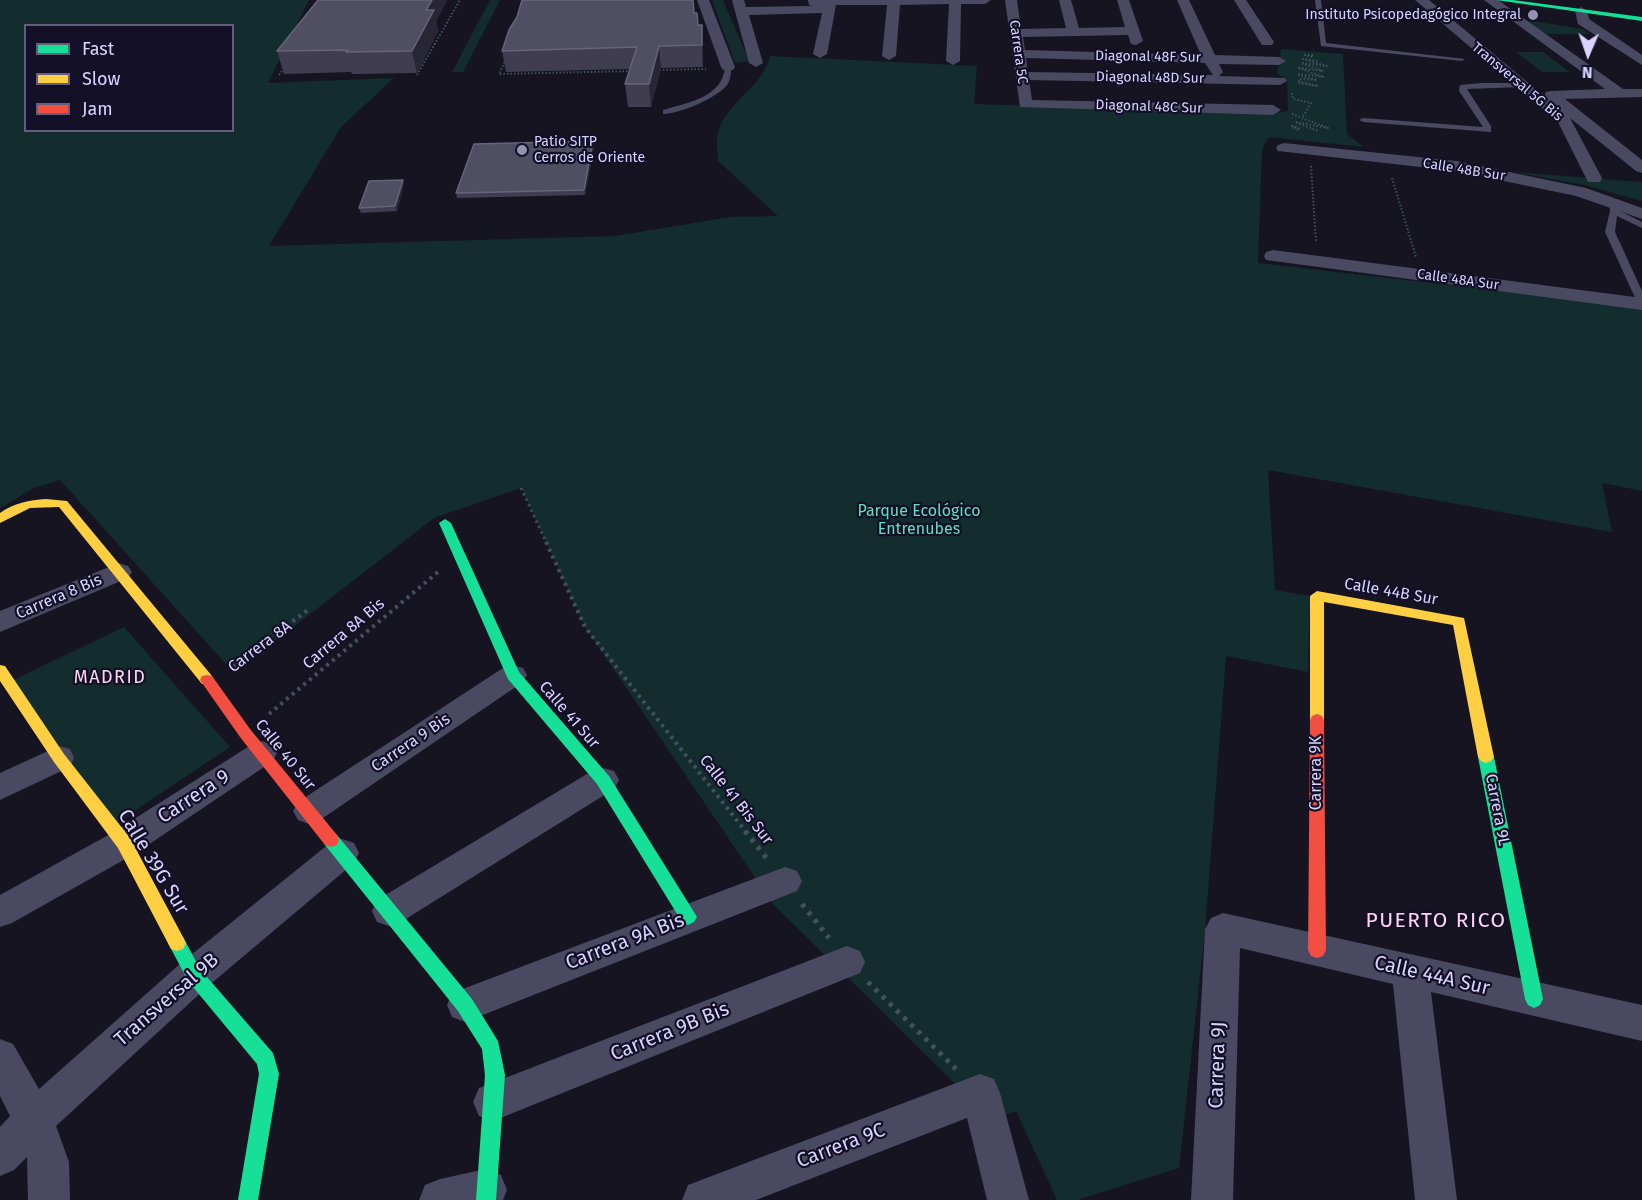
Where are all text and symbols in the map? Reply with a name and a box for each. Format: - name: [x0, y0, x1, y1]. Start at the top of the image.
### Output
- place label: Instituto Psicopedagógico Integral: [1305, 7, 1521, 23]
- marker: Instituto Psicopedagógico Integral: [1526, 8, 1540, 22]
- street label: Carrera 5C: [1005, 19, 1031, 85]
- legend: [24, 24, 234, 132]
- north arrow: [1558, 24, 1618, 84]
- text: Fast: [82, 38, 114, 60]
- street label: Transversal 5G Bis: [1468, 39, 1566, 125]
- street label: Diagonal 48F Sur: [1095, 48, 1201, 66]
- text: N: [1582, 63, 1593, 82]
- text: Slow: [82, 68, 120, 90]
- street label: Diagonal 48D Sur: [1096, 69, 1204, 87]
- street label: Diagonal 48C Sur: [1095, 97, 1203, 117]
- text: Jam: [82, 98, 113, 120]
- place label: Patio SITP Cerros de Oriente: [534, 134, 645, 166]
- marker: Patio SITP Cerros de Oriente: [515, 143, 529, 157]
- street label: Calle 48B Sur: [1422, 155, 1506, 185]
- street label: Calle 48A Sur: [1416, 266, 1500, 294]
- park label: Parque Ecológico Entrenubes: [857, 502, 981, 540]
- street label: Carrera 8 Bis: [13, 570, 105, 624]
- street label: Calle 44B Sur: [1343, 574, 1439, 610]
- street label: Carrera 8A Bis: [299, 594, 389, 674]
- street label: Carrera 8A: [224, 617, 296, 677]
- district label: MADRID: [74, 667, 146, 689]
- street label: Calle 41 Sur: [535, 678, 603, 752]
- street label: Carrera 9 Bis: [368, 710, 454, 776]
- street label: Calle 40 Sur: [251, 716, 319, 794]
- street label: Carrera 9K: [1307, 736, 1327, 810]
- street label: Calle 41 Bis Sur: [695, 751, 777, 849]
- street label: Carrera 9: [153, 765, 235, 829]
- street label: Carrera 9L: [1481, 772, 1513, 848]
- street label: Calle 39G Sur: [112, 805, 194, 919]
- street label: Carrera 9A Bis: [562, 908, 688, 976]
- district label: PUERTO RICO: [1365, 908, 1507, 934]
- street label: Transversal 9B: [110, 948, 224, 1052]
- street label: Calle 44A Sur: [1372, 951, 1492, 1001]
- street label: Carrera 9B Bis: [607, 997, 733, 1067]
- street label: Carrera 9J: [1204, 1021, 1232, 1109]
- street label: Carrera 9C: [794, 1118, 888, 1174]

